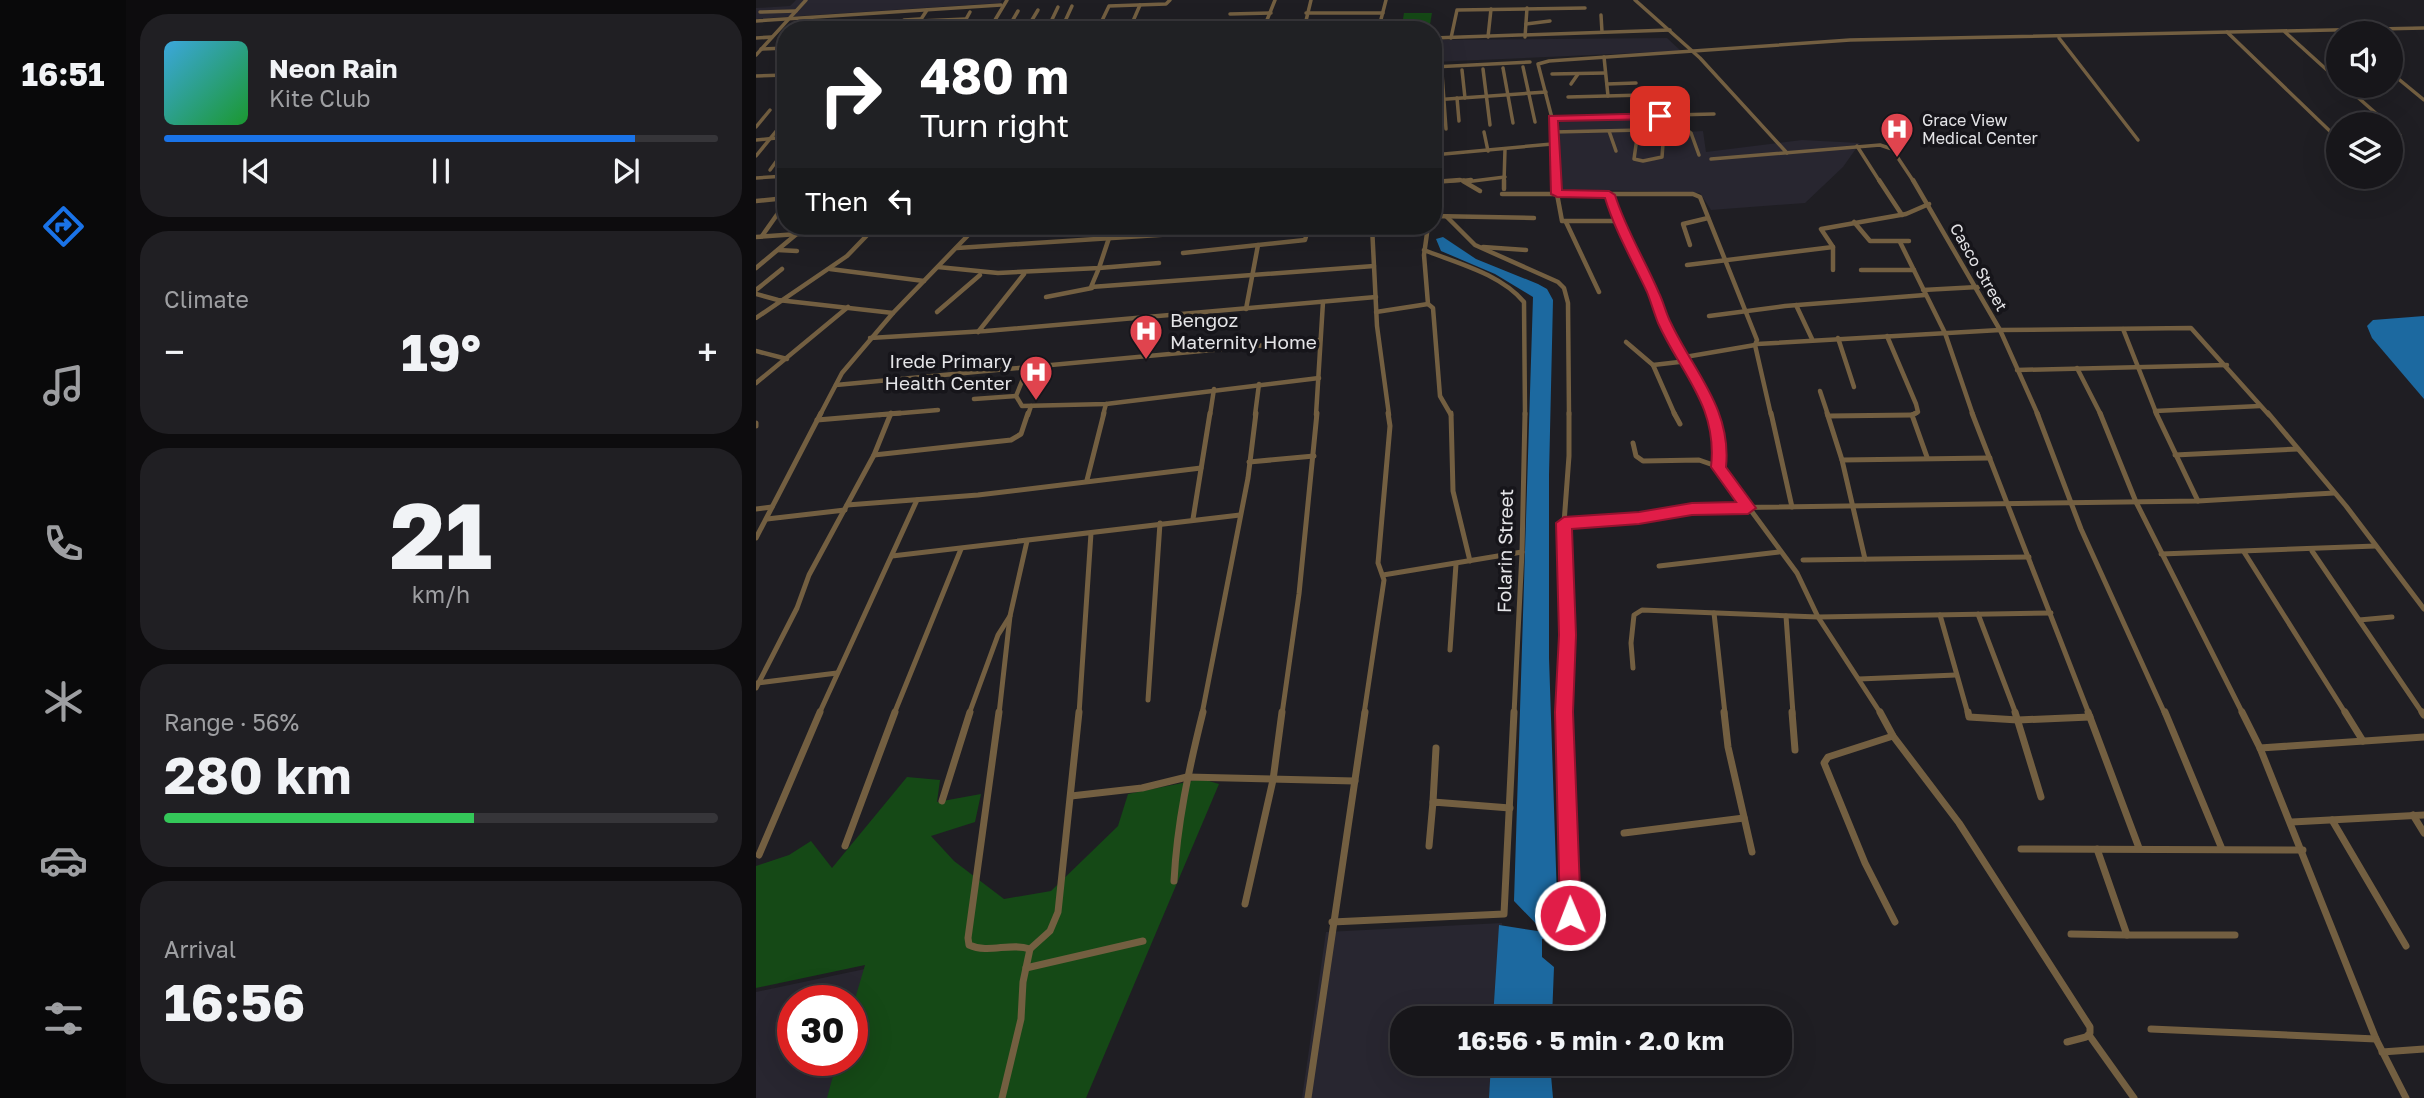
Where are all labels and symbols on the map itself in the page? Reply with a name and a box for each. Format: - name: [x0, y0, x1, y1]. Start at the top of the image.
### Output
- pin: [1630, 86, 1690, 146]
- hospital icon: Grace View Medical Center: [1878, 110, 1916, 159]
- place label: Grace View Medical Center: [1922, 110, 2038, 148]
- street label: Casco Street: [1946, 220, 2012, 314]
- place label: Bengoz Maternity Home: [1170, 308, 1317, 353]
- hospital icon: Bengoz Maternity Home: [1127, 312, 1165, 361]
- place label: Irede Primary Health Center: [885, 349, 1013, 394]
- hospital icon: Irede Primary Health Center: [1017, 353, 1055, 402]
- street label: Folarin Street: [1492, 489, 1517, 613]
- position arrow: [1533, 878, 1607, 952]
- speed limit sign: 30: [777, 985, 868, 1076]

